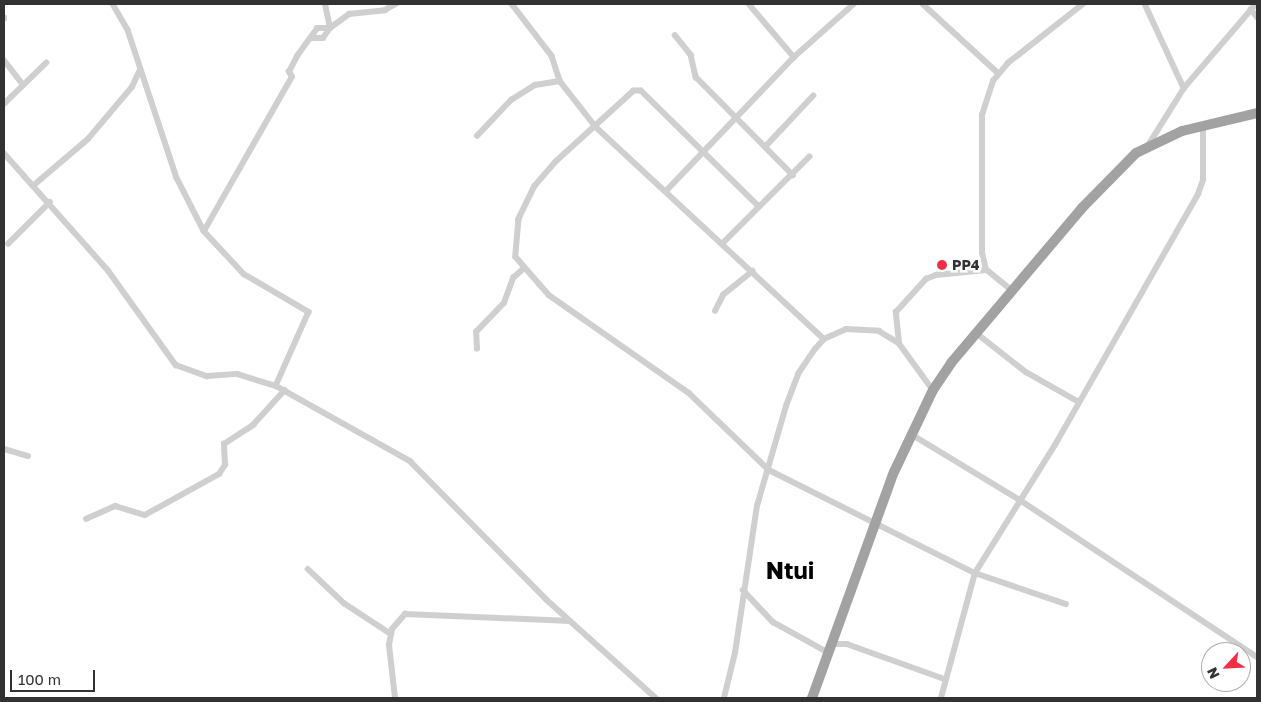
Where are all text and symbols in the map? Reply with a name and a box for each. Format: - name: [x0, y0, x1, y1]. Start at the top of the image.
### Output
- place label: PP4: [952, 257, 980, 273]
- marker: PP4: [936, 259, 948, 271]
- district label: Ntui: [766, 556, 814, 584]
- north arrow: [1201, 642, 1251, 692]
- scale bar: [12, 660, 98, 692]
- text: N: [1203, 665, 1223, 682]
- text: 100 m: [18, 670, 61, 688]

